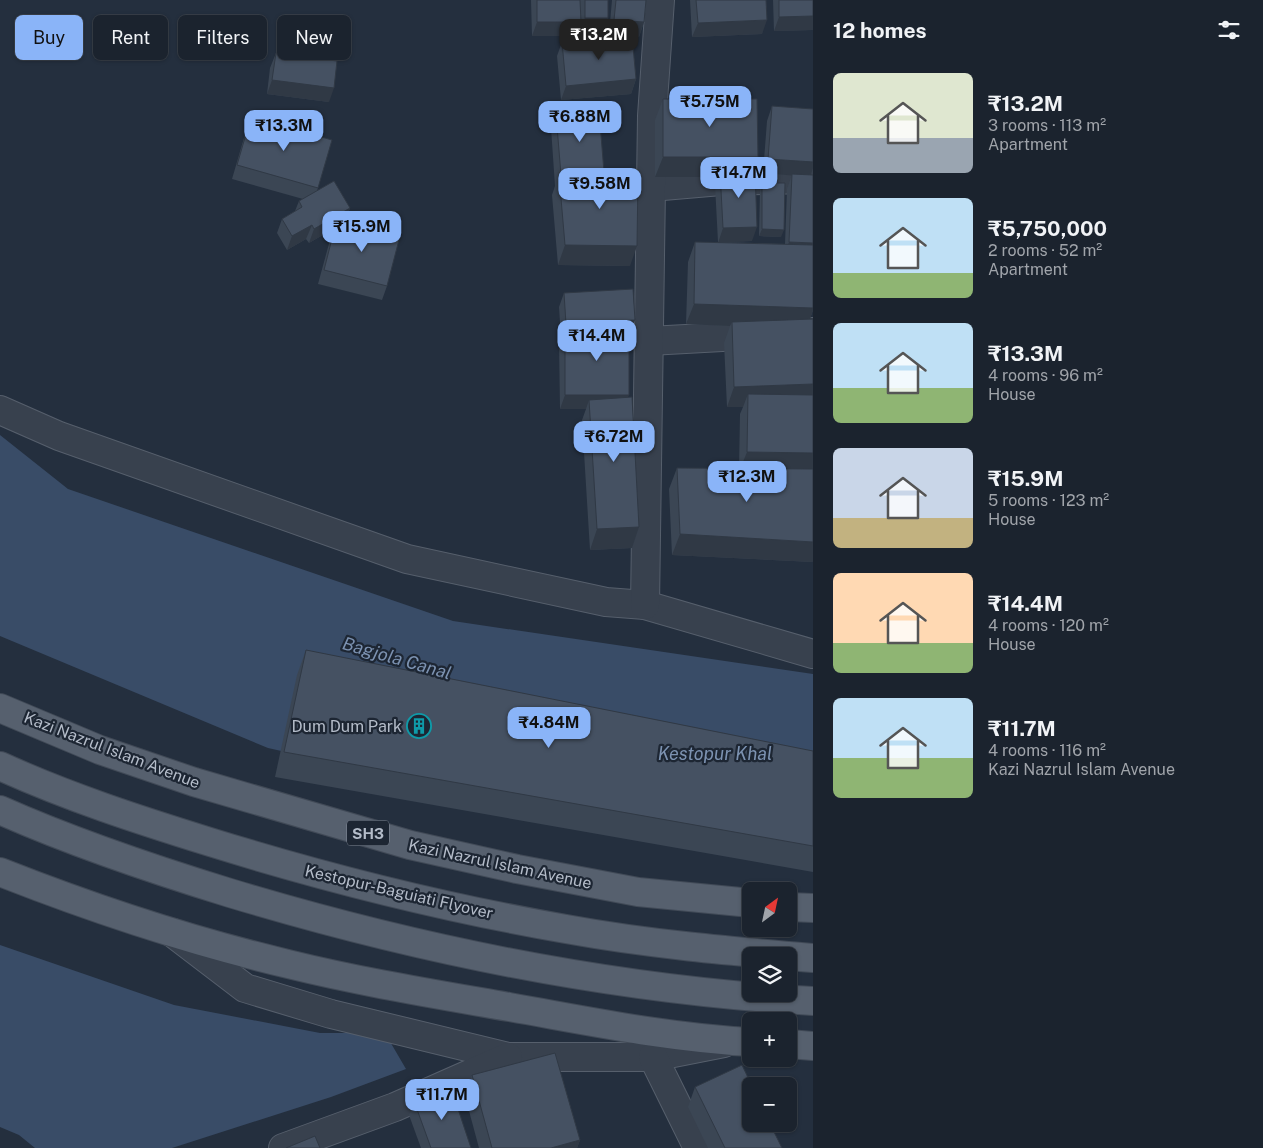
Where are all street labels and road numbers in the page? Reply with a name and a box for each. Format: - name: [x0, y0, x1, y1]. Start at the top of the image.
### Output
- street label: Kazi Nazrul Islam Avenue: [21, 708, 203, 792]
- road number: SH3: [347, 820, 389, 846]
- street label: Kazi Nazrul Islam Avenue: [407, 835, 593, 893]
- street label: Kestopur-Baguiati Flyover: [303, 861, 495, 923]

